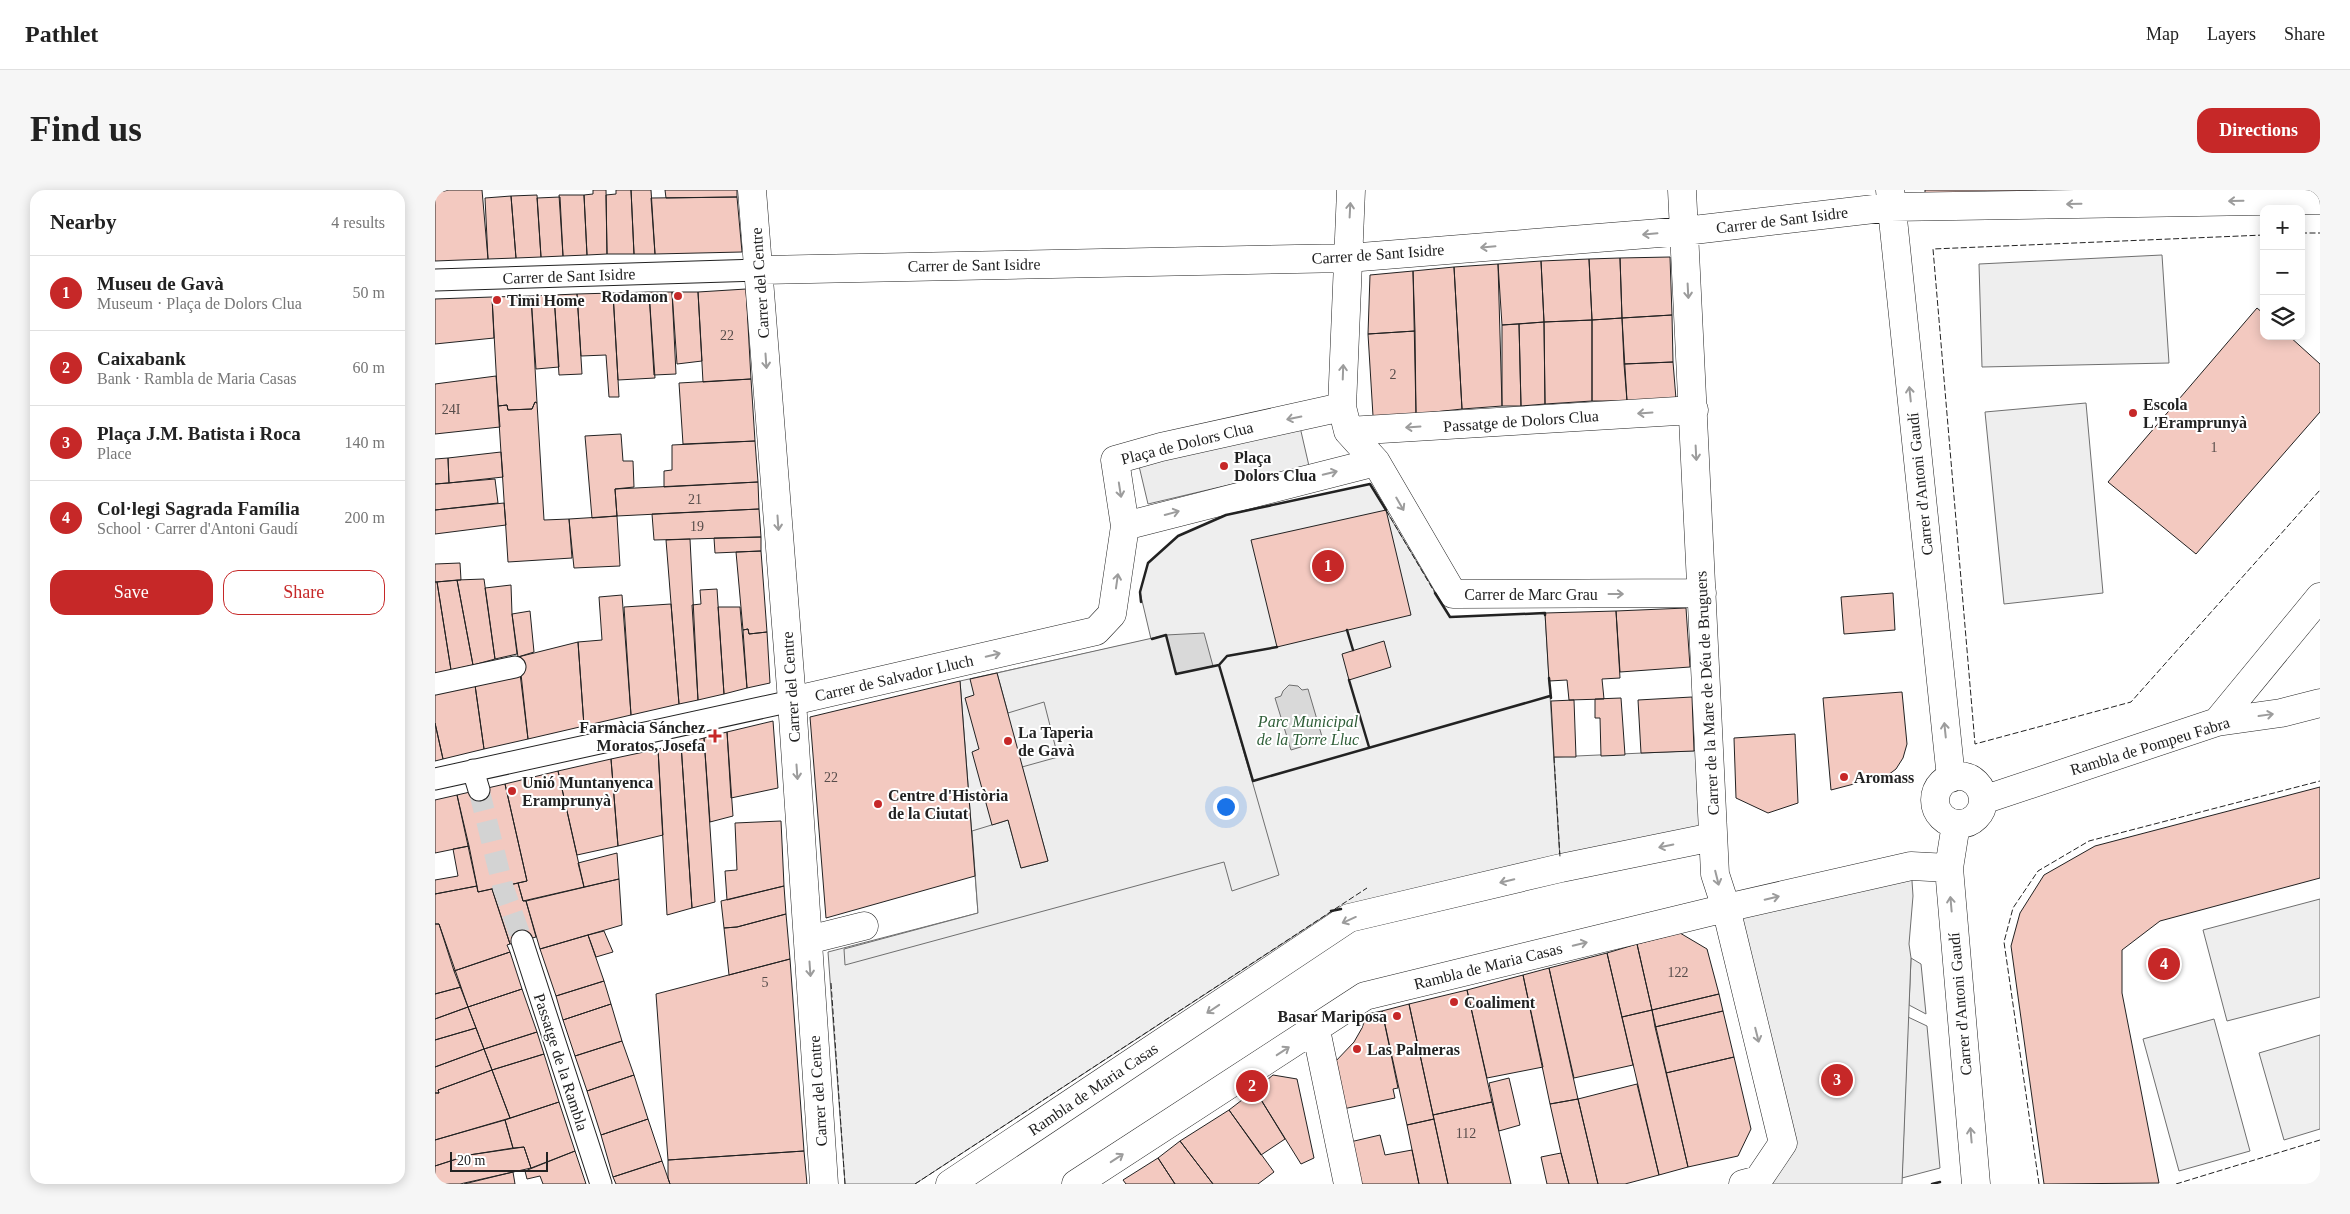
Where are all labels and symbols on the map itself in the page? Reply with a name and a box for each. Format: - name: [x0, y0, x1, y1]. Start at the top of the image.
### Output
- one-way arrow: [2229, 196, 2245, 206]
- one-way arrow: [2066, 199, 2082, 209]
- one-way arrow: [1345, 202, 1354, 218]
- street label: Carrer de Sant Isidre: [1715, 203, 1849, 237]
- street label: Carrer del Centre: [748, 227, 772, 339]
- one-way arrow: [1643, 229, 1659, 238]
- street label: Carrer de Sant Isidre: [1311, 241, 1445, 267]
- one-way arrow: [1481, 242, 1497, 251]
- street label: Carrer de Sant Isidre: [907, 255, 1041, 275]
- street label: Carrer de Sant Isidre: [502, 265, 636, 287]
- one-way arrow: [1683, 282, 1693, 299]
- place label: Rodamon: [601, 288, 668, 305]
- marker: Rodamon: [672, 290, 684, 302]
- place label: Timi Home: [507, 292, 584, 309]
- marker: Timi Home: [491, 294, 503, 306]
- house number: 22: [720, 328, 734, 343]
- one-way arrow: [761, 352, 770, 368]
- one-way arrow: [1338, 364, 1348, 380]
- house number: 2: [1390, 367, 1397, 382]
- one-way arrow: [1906, 386, 1915, 402]
- place label: Escola L'Eramprunyà: [2143, 396, 2247, 432]
- house number: 24I: [442, 402, 461, 417]
- street label: Passatge de Dolors Clua: [1443, 407, 1599, 436]
- marker: Escola L'Eramprunyà: [2127, 407, 2139, 419]
- one-way arrow: [1638, 408, 1654, 417]
- street label: Carrer d'Antoni Gaudí: [1904, 411, 1936, 556]
- one-way arrow: [1286, 413, 1302, 423]
- street label: Plaça de Dolors Clua: [1119, 418, 1255, 469]
- one-way arrow: [1406, 423, 1422, 432]
- house number: 1: [2211, 440, 2218, 455]
- one-way arrow: [1691, 445, 1701, 461]
- place label: Plaça Dolors Clua: [1234, 449, 1316, 484]
- marker: Plaça Dolors Clua: [1218, 460, 1230, 472]
- one-way arrow: [1321, 468, 1337, 477]
- one-way arrow: [1115, 482, 1125, 498]
- house number: 21: [688, 492, 702, 507]
- one-way arrow: [1396, 496, 1406, 511]
- one-way arrow: [1164, 508, 1180, 517]
- one-way arrow: [774, 514, 783, 530]
- house number: 19: [690, 519, 704, 534]
- pin: 1: [1312, 547, 1344, 585]
- street label: Carrer de la Mare de Déu de Bruguers: [1692, 570, 1723, 816]
- one-way arrow: [1112, 573, 1122, 589]
- street label: Carrer de Marc Grau: [1464, 586, 1598, 603]
- one-way arrow: [1608, 589, 1624, 599]
- street label: Carrer del Centre: [779, 631, 803, 743]
- one-way arrow: [985, 650, 1001, 659]
- street label: Carrer de Salvador Lluch: [813, 651, 975, 705]
- one-way arrow: [2257, 710, 2273, 720]
- park label: Parc Municipal de la Torre Lluc: [1257, 713, 1359, 748]
- street label: Rambla de Pompeu Fabra: [2068, 714, 2232, 779]
- place label: Farmàcia Sánchez Moratos, Josefa: [579, 719, 705, 754]
- one-way arrow: [1940, 722, 1949, 738]
- place label: La Taperia de Gavà: [1018, 724, 1093, 759]
- marker: Farmàcia Sánchez Moratos, Josefa: [709, 730, 721, 742]
- marker: La Taperia de Gavà: [1002, 735, 1014, 747]
- one-way arrow: [792, 764, 801, 780]
- place label: Aromass: [1854, 769, 1914, 786]
- house number: 22: [824, 770, 838, 785]
- marker: Aromass: [1838, 771, 1850, 783]
- place label: Unió Muntanyenca Eramprunyà: [522, 774, 653, 810]
- marker: Unió Muntanyenca Eramprunyà: [506, 785, 518, 797]
- place label: Centre d'Història de la Ciutat: [888, 787, 1008, 822]
- your location: [1213, 794, 1239, 820]
- marker: Centre d'Història de la Ciutat: [872, 798, 884, 810]
- one-way arrow: [1658, 842, 1674, 852]
- one-way arrow: [1713, 869, 1722, 885]
- one-way arrow: [1499, 877, 1515, 886]
- one-way arrow: [1764, 893, 1780, 902]
- one-way arrow: [1947, 896, 1956, 912]
- one-way arrow: [1342, 915, 1357, 925]
- street label: Carrer d'Antoni Gaudí: [1945, 931, 1975, 1076]
- street label: Rambla de Maria Casas: [1412, 939, 1564, 993]
- one-way arrow: [1571, 939, 1587, 948]
- pin: 4: [2148, 945, 2180, 983]
- one-way arrow: [805, 961, 814, 977]
- house number: 122: [1668, 965, 1689, 980]
- house number: 5: [762, 975, 769, 990]
- street label: Passatge de la Rambla: [530, 991, 591, 1133]
- place label: Coaliment: [1464, 994, 1536, 1011]
- marker: Coaliment: [1448, 996, 1460, 1008]
- one-way arrow: [1207, 1004, 1221, 1014]
- place label: Basar Mariposa: [1278, 1008, 1387, 1026]
- marker: Basar Mariposa: [1391, 1010, 1403, 1022]
- one-way arrow: [1753, 1027, 1762, 1043]
- street label: Carrer del Centre: [806, 1035, 830, 1147]
- street label: Rambla de Maria Casas: [1025, 1039, 1161, 1139]
- place label: Las Palmeras: [1367, 1041, 1460, 1058]
- marker: Las Palmeras: [1351, 1043, 1363, 1055]
- one-way arrow: [1275, 1046, 1289, 1056]
- pin: 3: [1821, 1061, 1853, 1099]
- pin: 2: [1236, 1067, 1268, 1105]
- house number: 112: [1456, 1126, 1476, 1141]
- one-way arrow: [1966, 1128, 1976, 1144]
- scale bar: [450, 1149, 547, 1172]
- one-way arrow: [1109, 1152, 1123, 1162]

